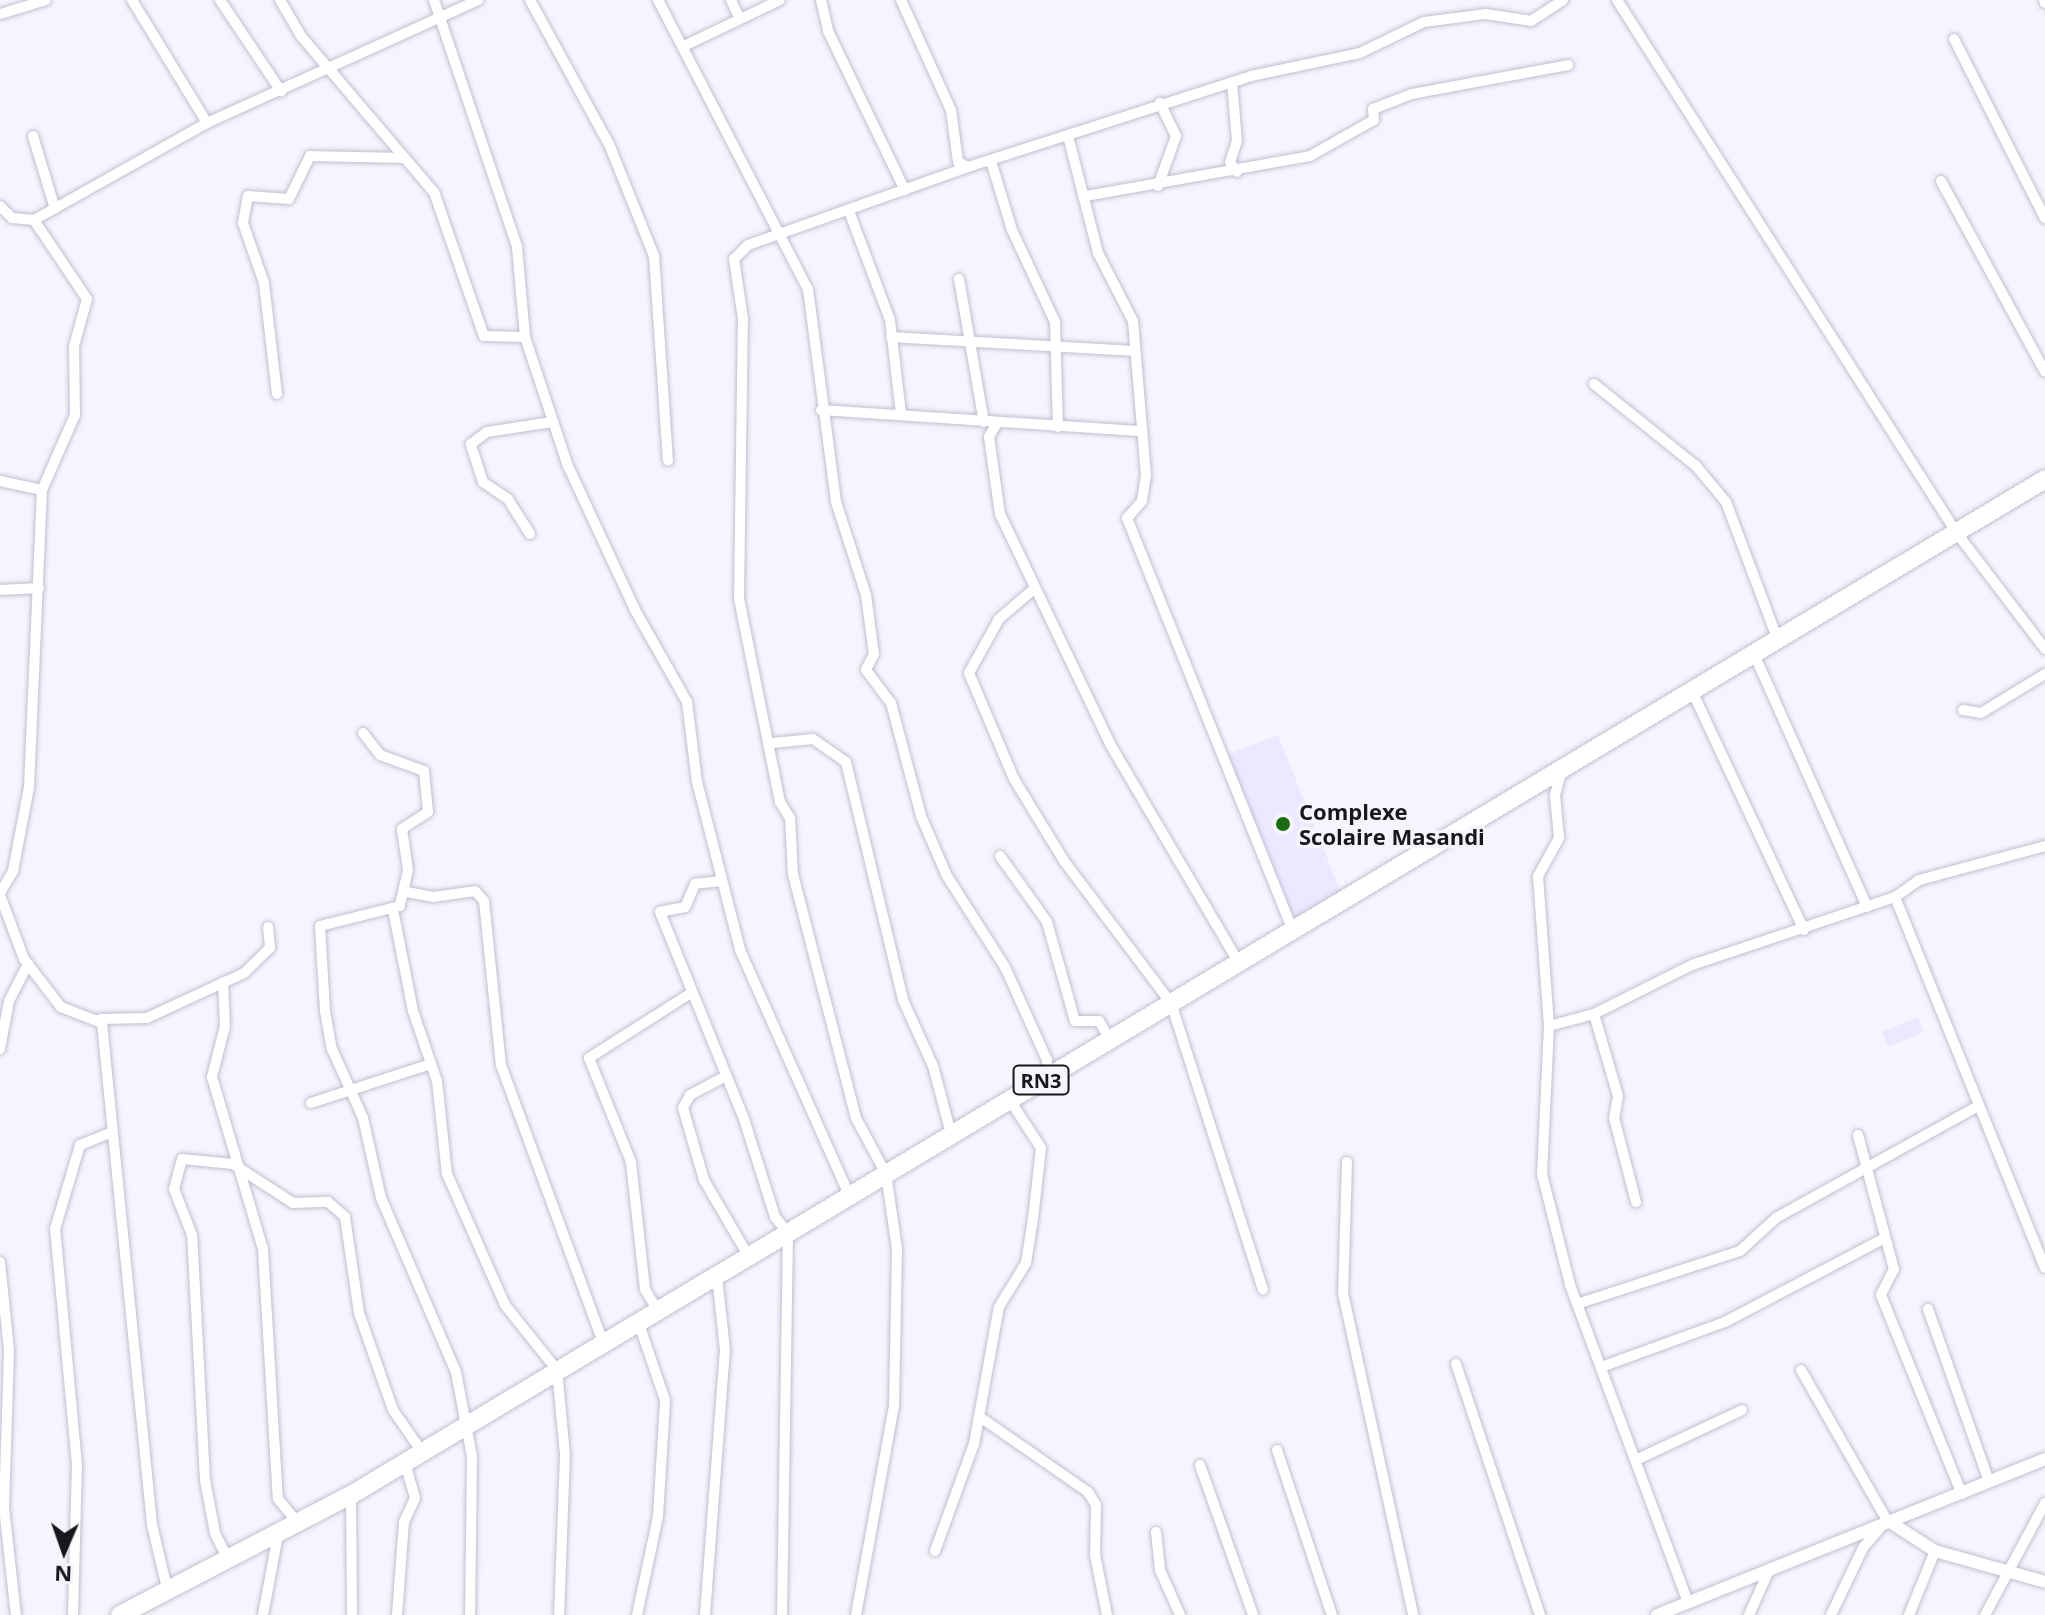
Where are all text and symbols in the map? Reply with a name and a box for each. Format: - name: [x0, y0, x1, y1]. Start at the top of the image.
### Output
- place label: Complexe Scolaire Masandi: [1299, 798, 1485, 850]
- marker: Complexe Scolaire Masandi: [1274, 815, 1292, 833]
- road number: RN3: [1011, 1064, 1071, 1096]
- north arrow: [24, 1511, 104, 1591]
- text: N: [54, 1560, 73, 1590]

